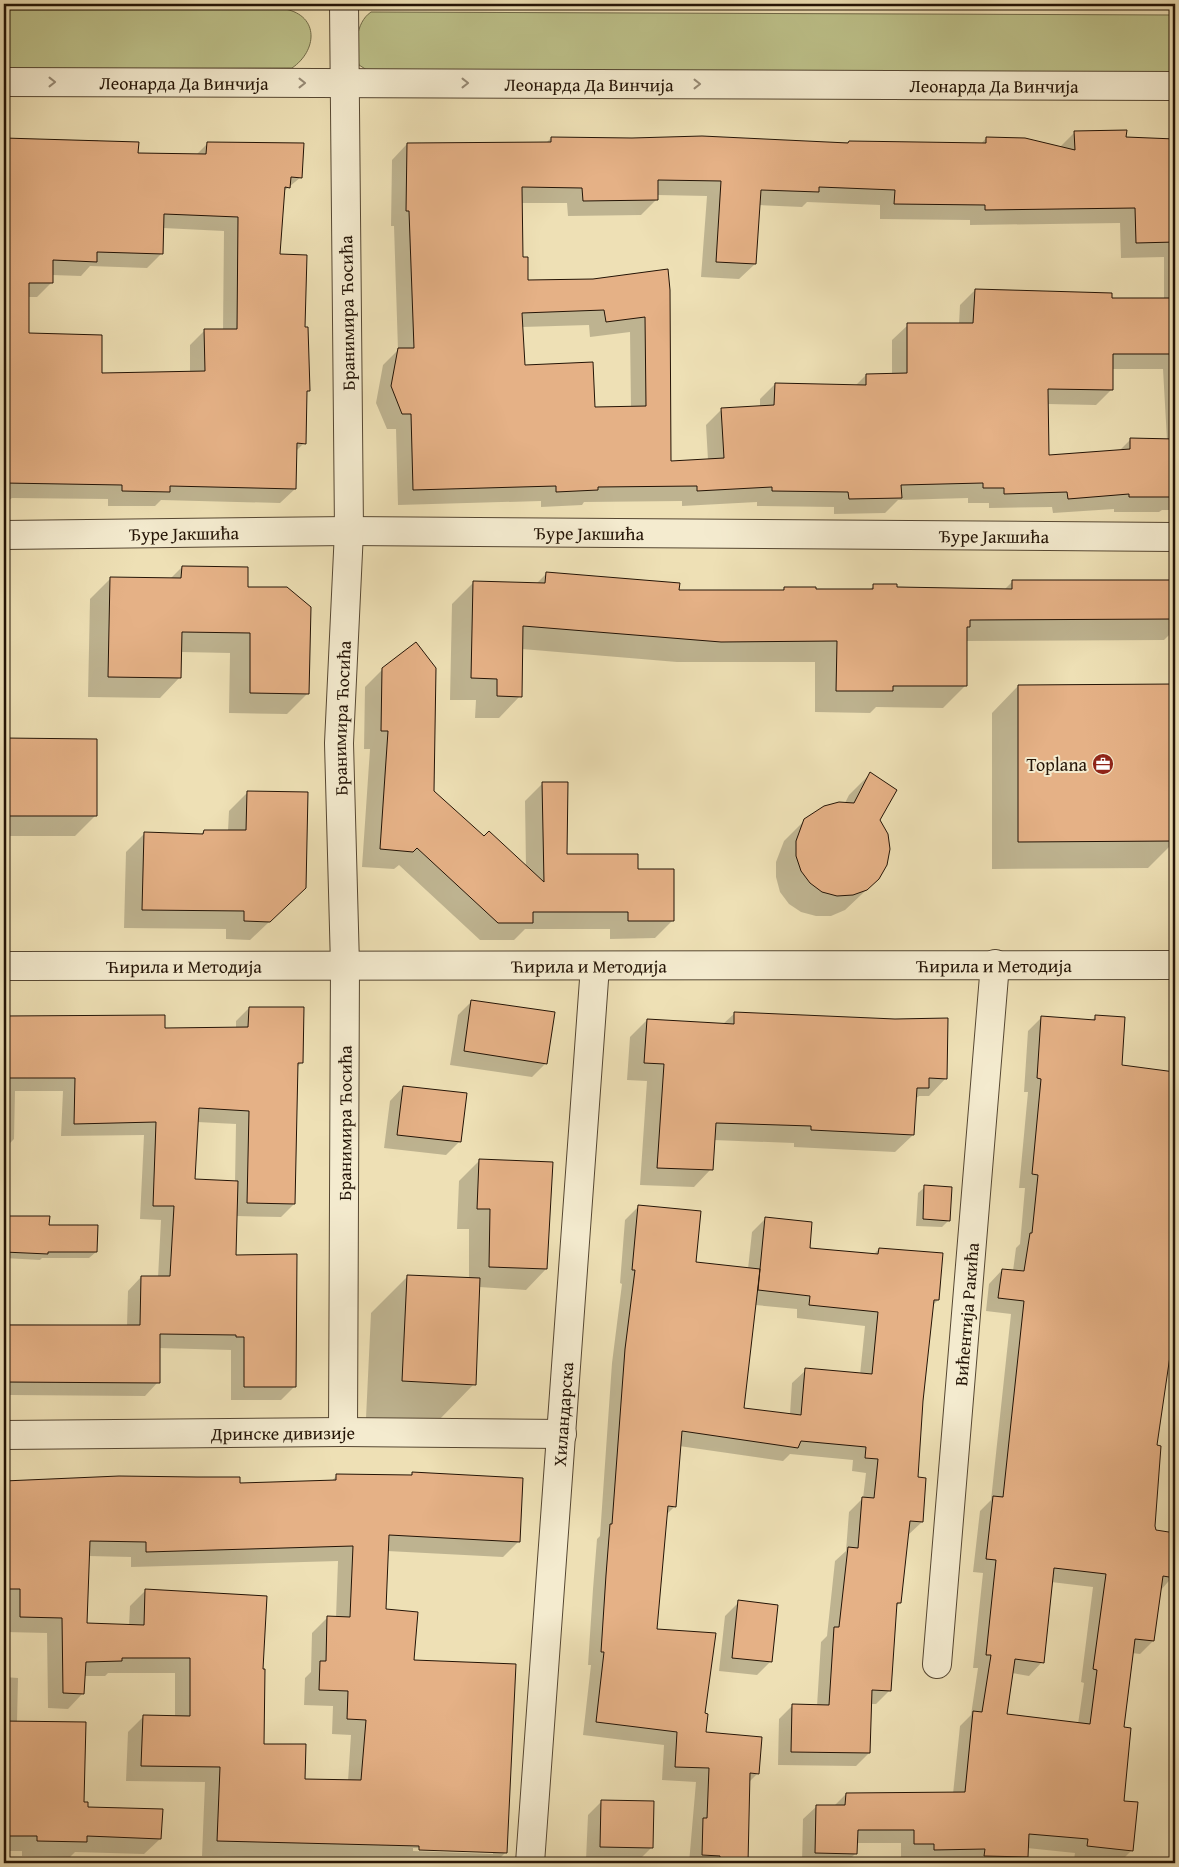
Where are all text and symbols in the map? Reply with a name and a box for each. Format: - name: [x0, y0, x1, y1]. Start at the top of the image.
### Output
- street label: Леонарда Да Винчија: [99, 69, 269, 96]
- street label: Леонарда Да Винчија: [504, 70, 674, 98]
- street label: Леонарда Да Винчија: [909, 72, 1079, 99]
- one-way arrow: [49, 77, 57, 87]
- one-way arrow: [299, 78, 307, 88]
- one-way arrow: [462, 78, 469, 88]
- one-way arrow: [694, 79, 702, 89]
- street label: Бранимира Ћосића: [332, 235, 362, 391]
- street label: Ђуре Јакшића: [129, 519, 240, 547]
- street label: Ђуре Јакшића: [534, 519, 645, 547]
- street label: Ђуре Јакшића: [939, 522, 1050, 550]
- street label: Бранимира Ћосића: [325, 639, 357, 796]
- place label: Toplana: [1027, 751, 1087, 778]
- office icon: Toplana: [1091, 752, 1115, 776]
- street label: Ћирила и Методија: [106, 952, 262, 979]
- street label: Ћирила и Методија: [511, 952, 667, 979]
- street label: Ћирила и Методија: [916, 952, 1072, 979]
- street label: Бранимира Ћосића: [330, 1045, 358, 1201]
- street label: Вићентија Ракића: [947, 1241, 985, 1387]
- street label: Хиландарска: [545, 1360, 580, 1467]
- street label: Дринске дивизије: [210, 1418, 355, 1447]

